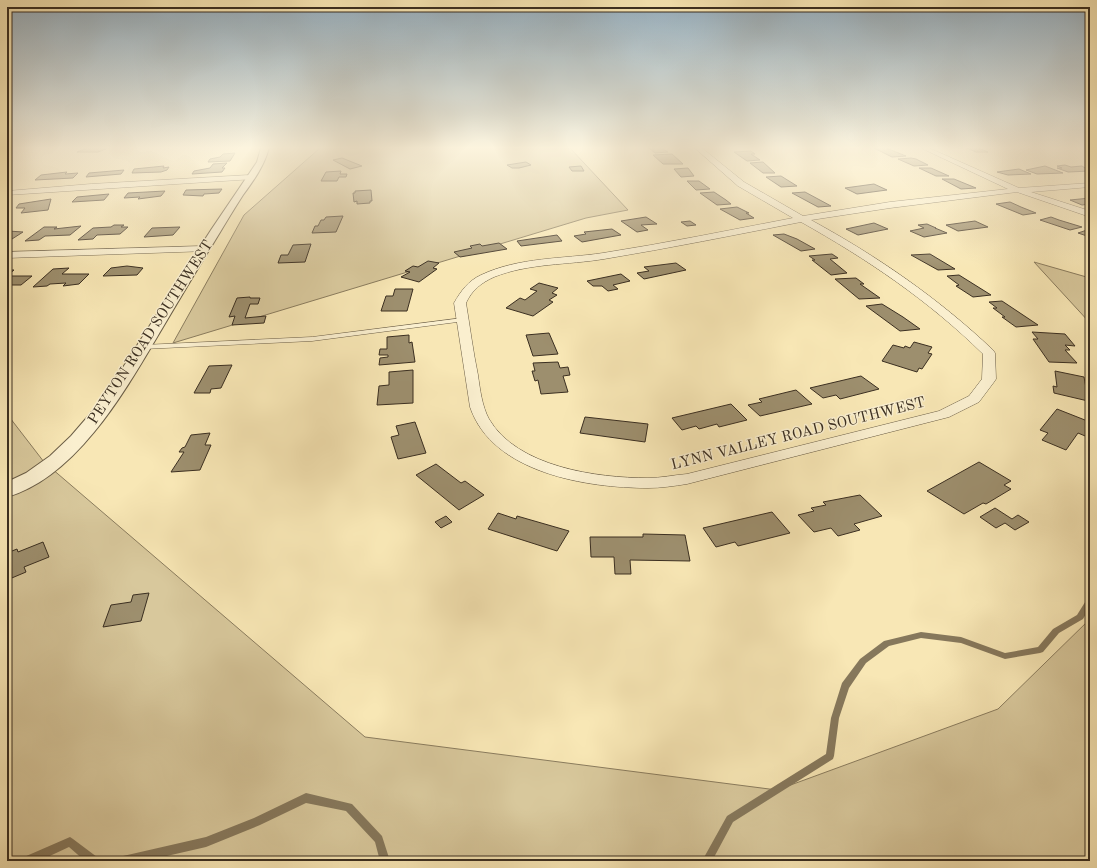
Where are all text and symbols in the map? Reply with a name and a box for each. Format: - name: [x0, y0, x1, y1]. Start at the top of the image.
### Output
- street label: PEYTON ROAD SOUTHWEST: [86, 238, 216, 428]
- street label: LYNN VALLEY ROAD SOUTHWEST: [670, 396, 927, 473]

